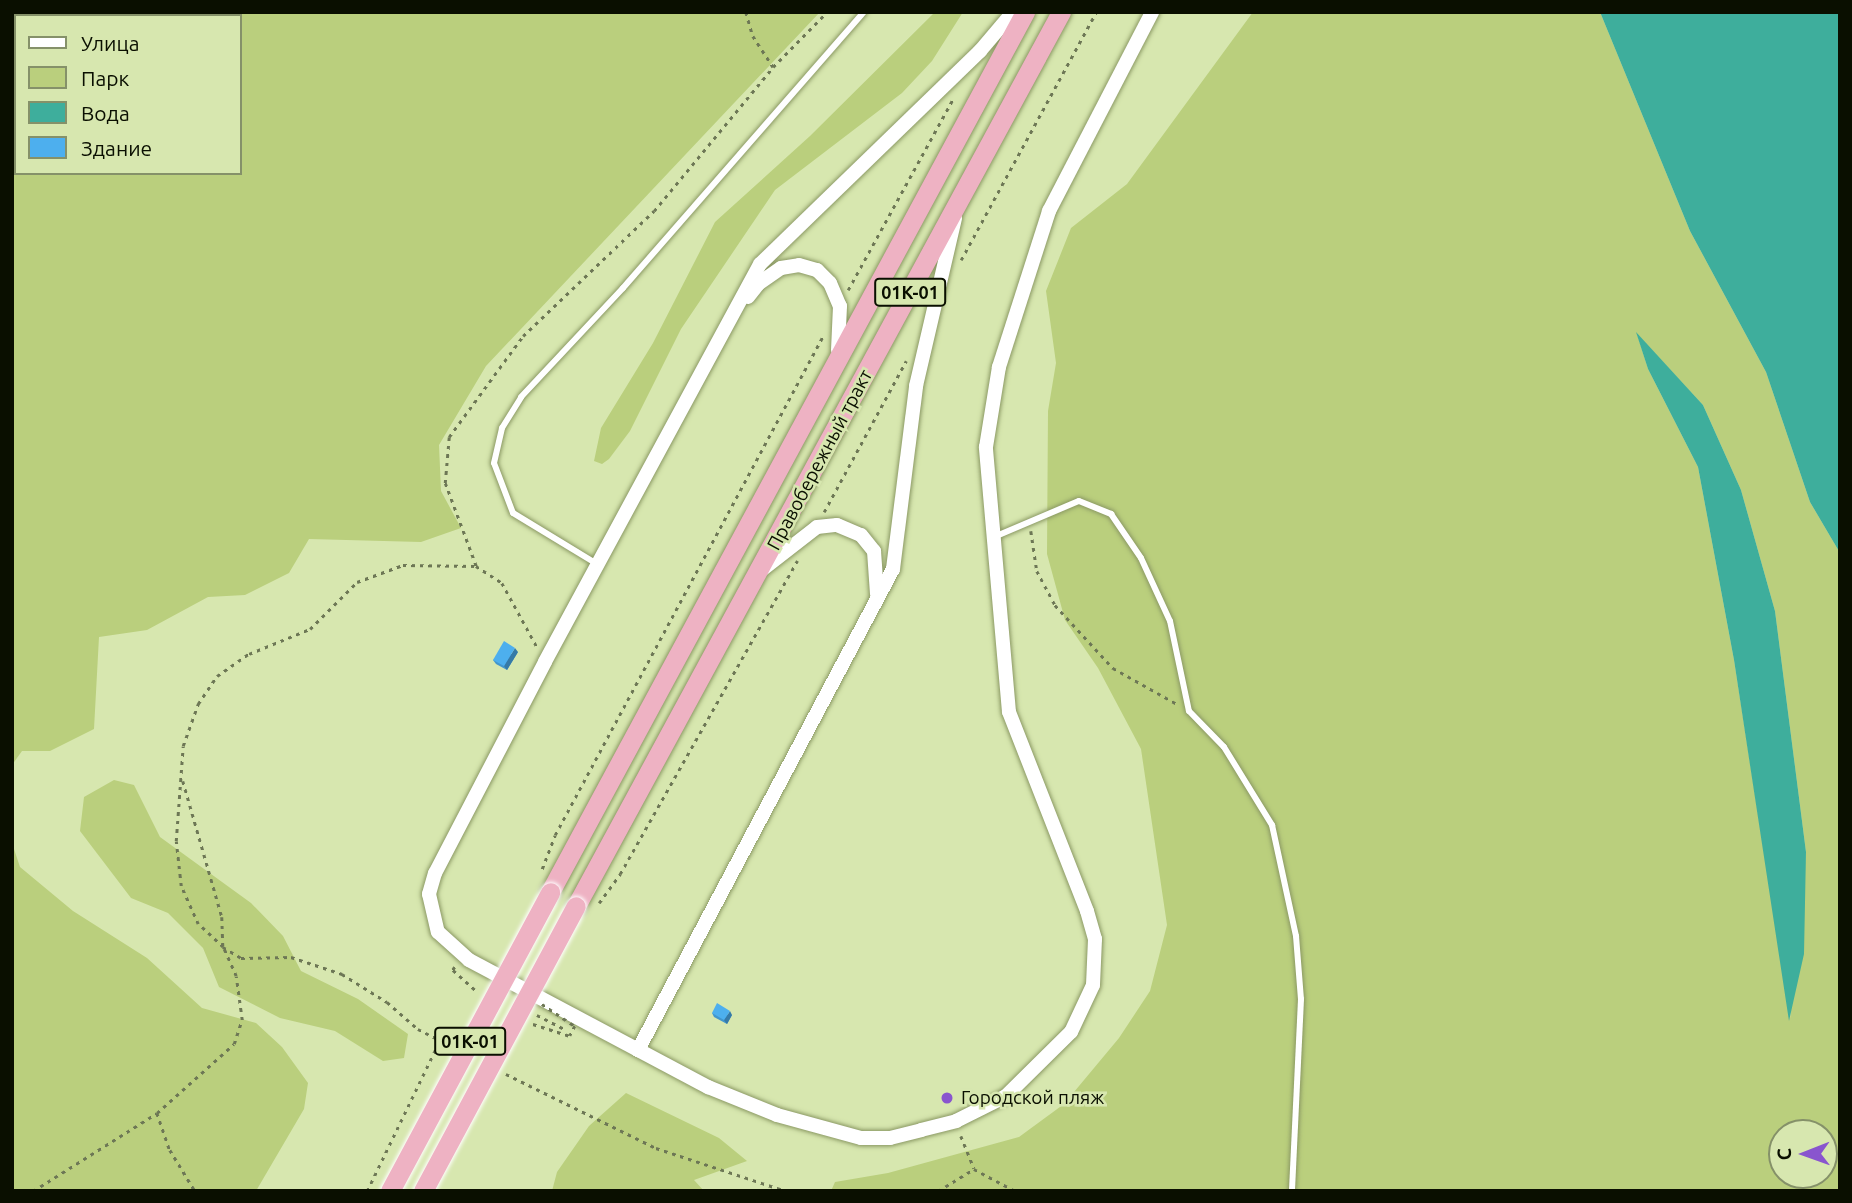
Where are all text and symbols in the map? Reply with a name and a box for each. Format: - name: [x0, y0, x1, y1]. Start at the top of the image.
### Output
- legend: [14, 14, 242, 175]
- text: Улица: [81, 31, 139, 55]
- text: Парк: [81, 66, 129, 90]
- text: Вода: [81, 101, 130, 125]
- text: Здание: [81, 136, 152, 160]
- road number: 01К-01: [873, 278, 947, 306]
- street label: Правобережный тракт: [763, 366, 877, 554]
- road number: 01К-01: [433, 1026, 507, 1056]
- place label: Городской пляж: [961, 1087, 1104, 1109]
- marker: Городской пляж: [939, 1090, 955, 1106]
- north arrow: [1768, 1119, 1838, 1189]
- text: С: [1773, 1148, 1795, 1161]

